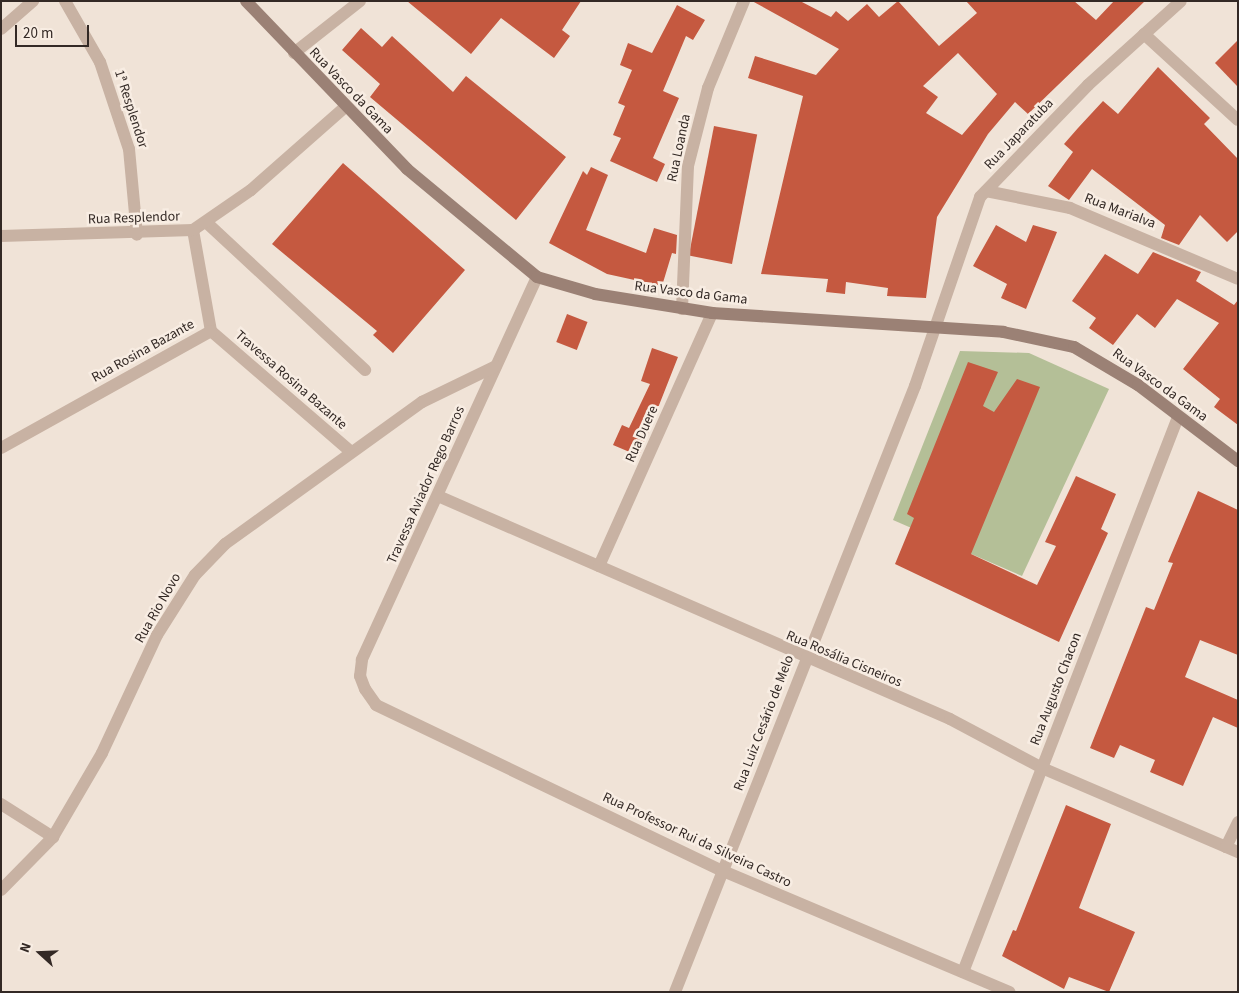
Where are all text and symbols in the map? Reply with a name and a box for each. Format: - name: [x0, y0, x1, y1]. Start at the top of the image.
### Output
- scale bar: [18, 15, 91, 47]
- text: 20 m: [23, 23, 53, 44]
- street label: Rua Vasco da Gama: [305, 44, 397, 138]
- street label: 1ª Resplendor: [110, 68, 152, 150]
- street label: Rua Japaratuba: [981, 95, 1057, 173]
- street label: Rua Loanda: [664, 113, 694, 183]
- street label: Rua Marialva: [1082, 190, 1158, 232]
- street label: Rua Resplendor: [88, 208, 180, 228]
- street label: Rua Vasco da Gama: [634, 278, 748, 308]
- street label: Rua Rosina Bazante: [89, 316, 197, 386]
- street label: Travessa Rosina Bazante: [232, 327, 350, 433]
- street label: Rua Vasco da Gama: [1109, 345, 1211, 425]
- street label: Travessa Aviador Rego Barros: [384, 403, 468, 567]
- street label: Rua Duere: [622, 403, 662, 465]
- street label: Rua Rio Novo: [131, 570, 185, 646]
- street label: Rua Rosália Cisneiros: [784, 627, 904, 691]
- street label: Rua Augusto Chacon: [1027, 630, 1085, 748]
- street label: Rua Luiz Cesário de Melo: [730, 653, 798, 793]
- street label: Rua Professor Rui da Silveira Castro: [600, 789, 794, 891]
- north arrow: [15, 928, 65, 978]
- text: N: [15, 940, 37, 956]

